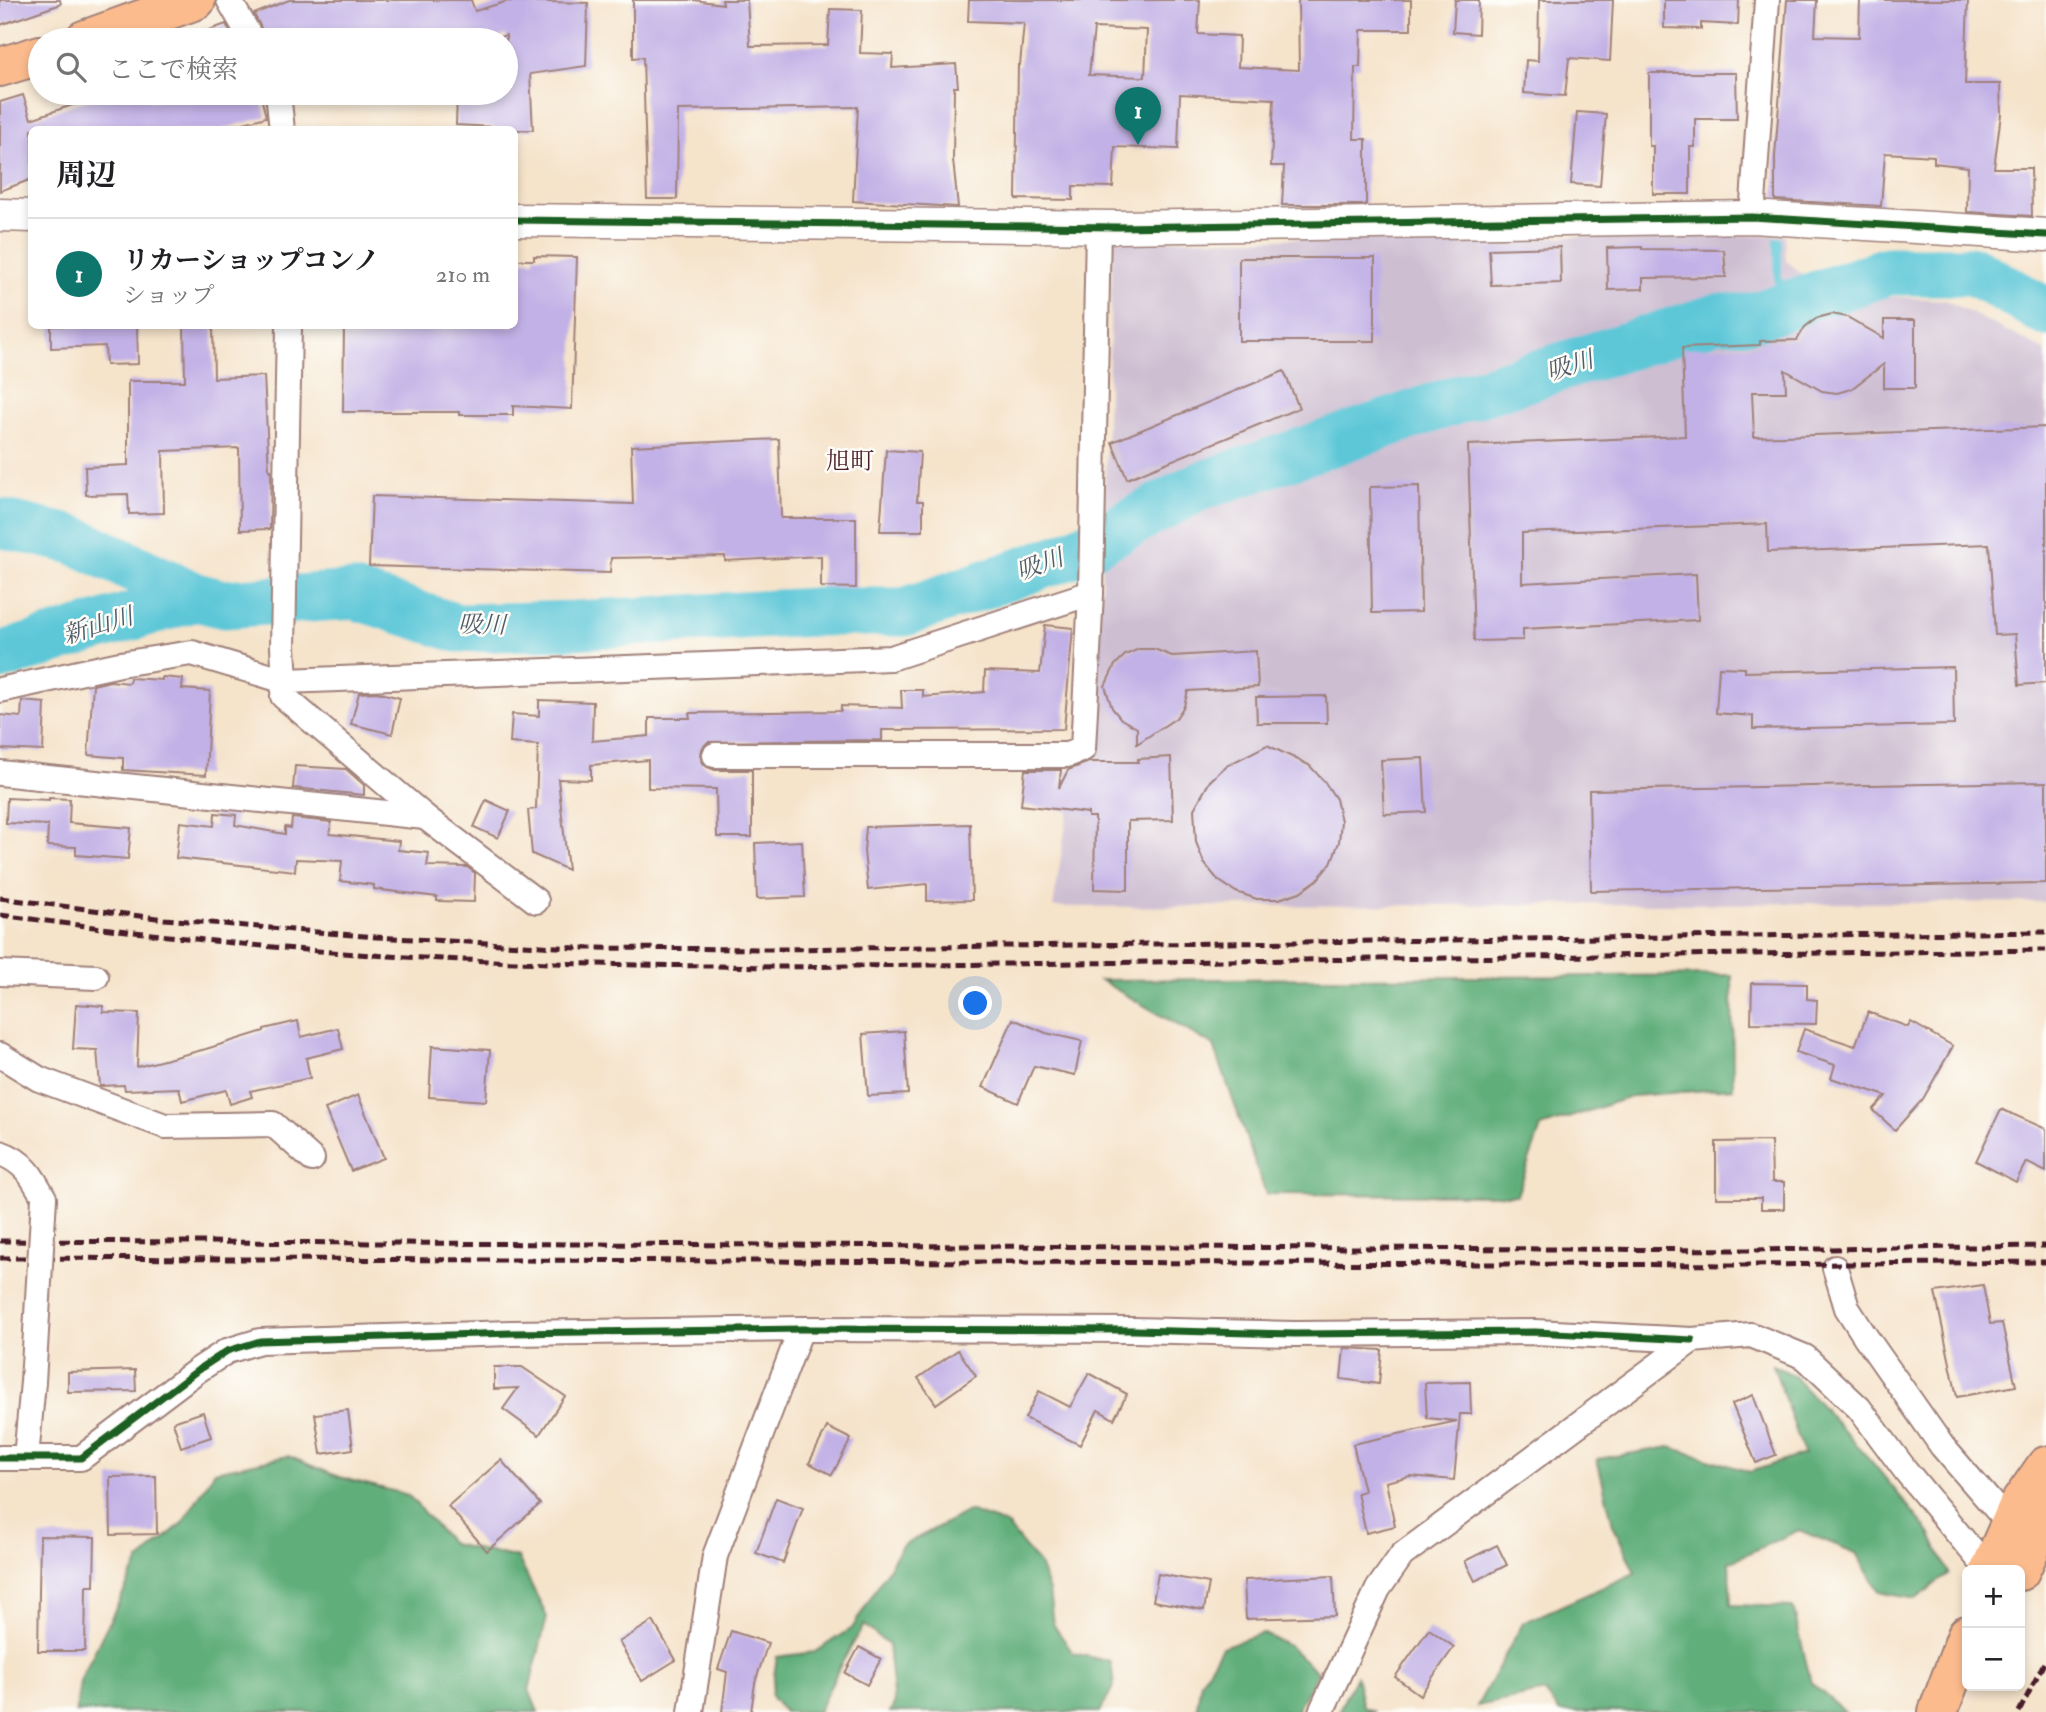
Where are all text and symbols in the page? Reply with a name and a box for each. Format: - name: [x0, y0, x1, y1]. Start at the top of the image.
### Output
- search box: [28, 28, 518, 105]
- icon: search: [52, 48, 90, 86]
- text: ここで検索: [108, 54, 238, 86]
- pin: 1: [1115, 87, 1161, 145]
- text: 周辺: [56, 157, 116, 194]
- text: リカーショップコンノ: [123, 245, 379, 277]
- text: 1: [75, 260, 83, 289]
- text: 210 m: [436, 260, 490, 289]
- text: ショップ: [123, 281, 215, 310]
- water label: 吸川: [1542, 343, 1600, 388]
- district label: 旭町: [826, 446, 874, 477]
- water label: 吸川: [1012, 541, 1071, 588]
- water label: 新山川: [59, 600, 140, 651]
- water label: 吸川: [458, 609, 509, 641]
- your location: [958, 986, 992, 1020]
- map controls: [1962, 1565, 2025, 1691]
- button: +: [1962, 1565, 2025, 1628]
- button: −: [1962, 1628, 2025, 1691]

